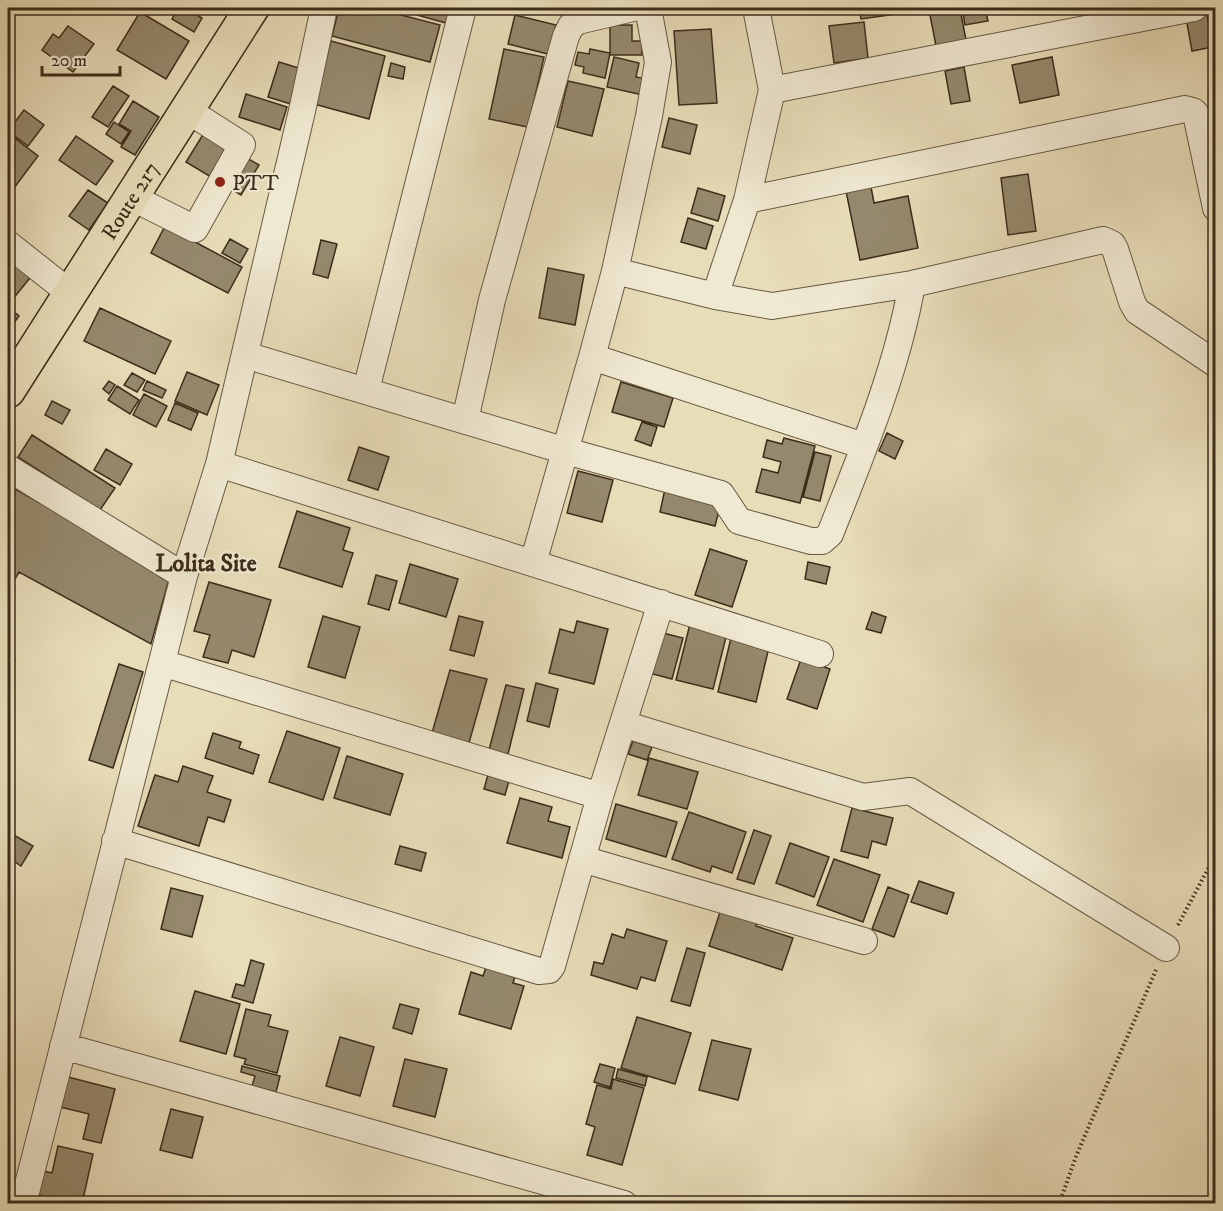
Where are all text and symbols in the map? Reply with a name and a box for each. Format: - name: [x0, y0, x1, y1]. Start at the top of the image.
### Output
- scale bar: [42, 39, 120, 77]
- text: 20 m: [51, 50, 87, 72]
- street label: Route 217: [96, 157, 166, 245]
- place label: PTT: [232, 170, 279, 197]
- marker: PTT: [213, 175, 227, 189]
- district label: Lolita Site: [155, 549, 257, 579]

